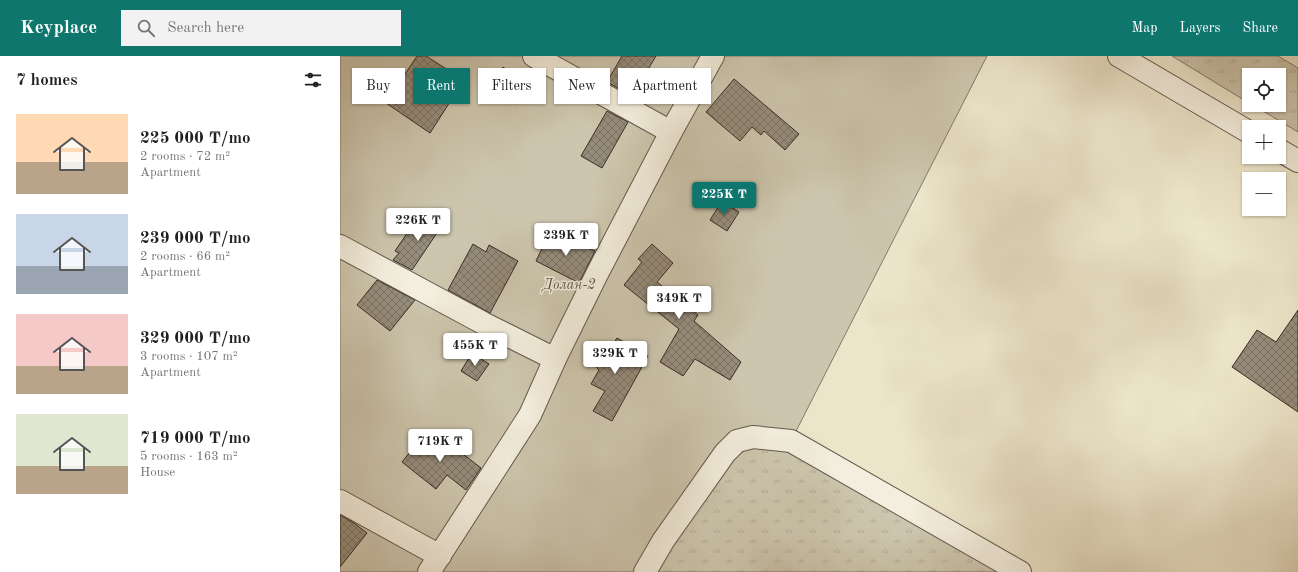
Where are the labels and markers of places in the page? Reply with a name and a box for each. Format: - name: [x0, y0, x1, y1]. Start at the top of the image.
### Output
- pin: 225K ₸: [691, 182, 757, 216]
- pin: 226K ₸: [385, 208, 451, 242]
- pin: 239K ₸: [533, 223, 599, 257]
- pin: 349K ₸: [646, 286, 712, 320]
- pin: 455K ₸: [442, 333, 508, 367]
- pin: 329K ₸: [582, 341, 648, 375]
- pin: 719K ₸: [407, 429, 473, 463]

